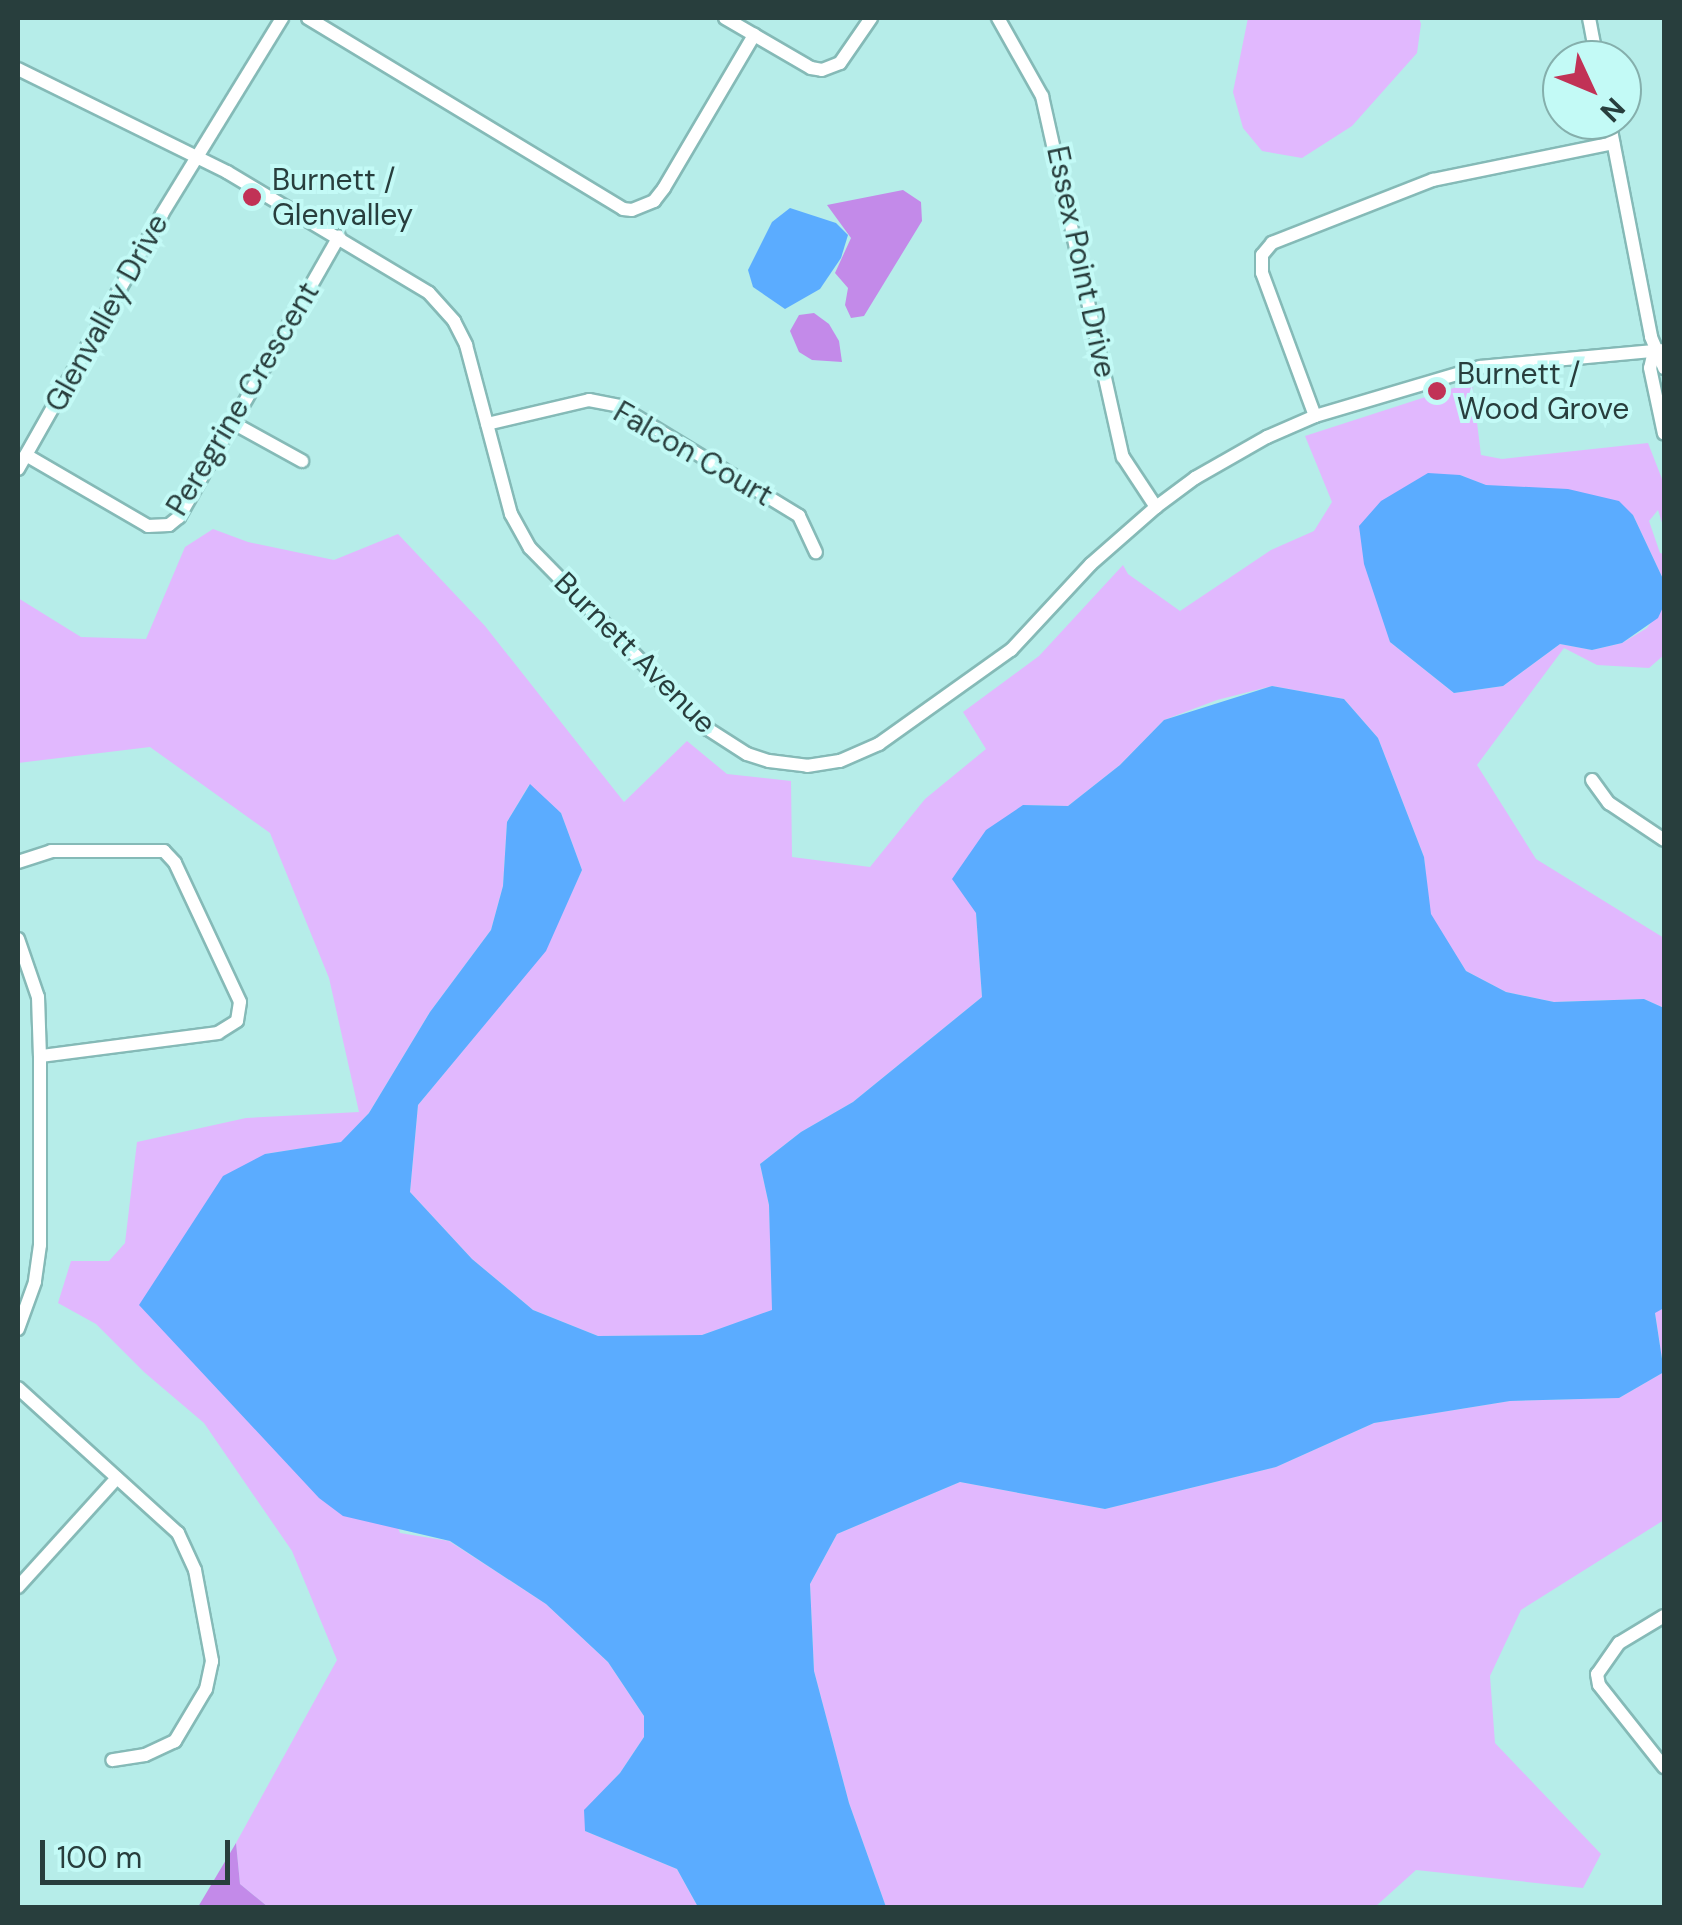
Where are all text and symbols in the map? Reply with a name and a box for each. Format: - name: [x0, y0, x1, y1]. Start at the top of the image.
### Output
- north arrow: [1542, 40, 1642, 140]
- text: N: [1592, 90, 1633, 130]
- street label: Essex Point Drive: [1039, 143, 1123, 381]
- place label: Burnett / Glenvalley: [272, 162, 413, 232]
- marker: Burnett / Glenvalley: [241, 186, 263, 208]
- street label: Glenvalley Drive: [38, 208, 176, 418]
- street label: Peregrine Crescent: [159, 276, 327, 522]
- place label: Burnett / Wood Grove: [1457, 356, 1629, 426]
- marker: Burnett / Wood Grove: [1426, 380, 1448, 402]
- street label: Falcon Court: [607, 394, 779, 514]
- street label: Burnett Avenue: [547, 565, 723, 741]
- scale bar: [45, 1820, 235, 1882]
- text: 100 m: [57, 1838, 142, 1877]

